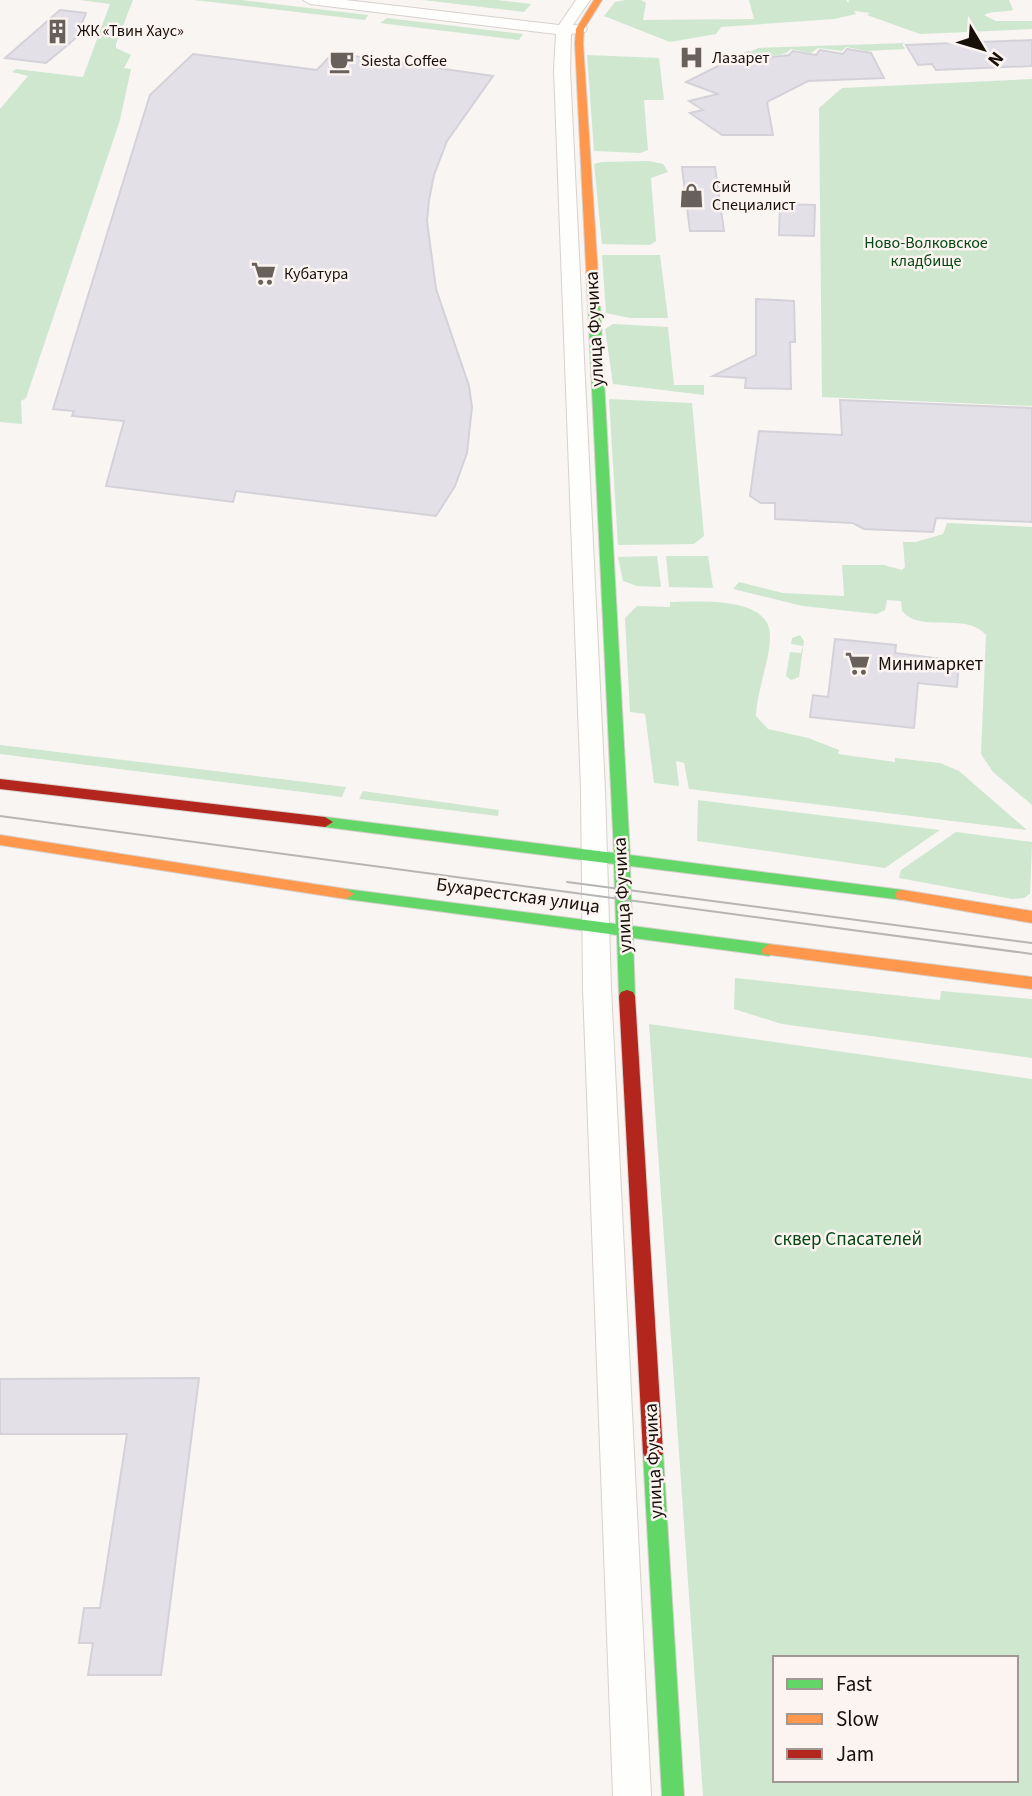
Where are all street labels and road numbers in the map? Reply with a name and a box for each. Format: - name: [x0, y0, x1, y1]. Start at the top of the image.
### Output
- street label: улица Фучика: [578, 271, 612, 387]
- street label: улица Фучика: [606, 837, 640, 953]
- street label: Бухарестская улица: [434, 871, 602, 921]
- street label: улица Фучика: [637, 1403, 671, 1519]

